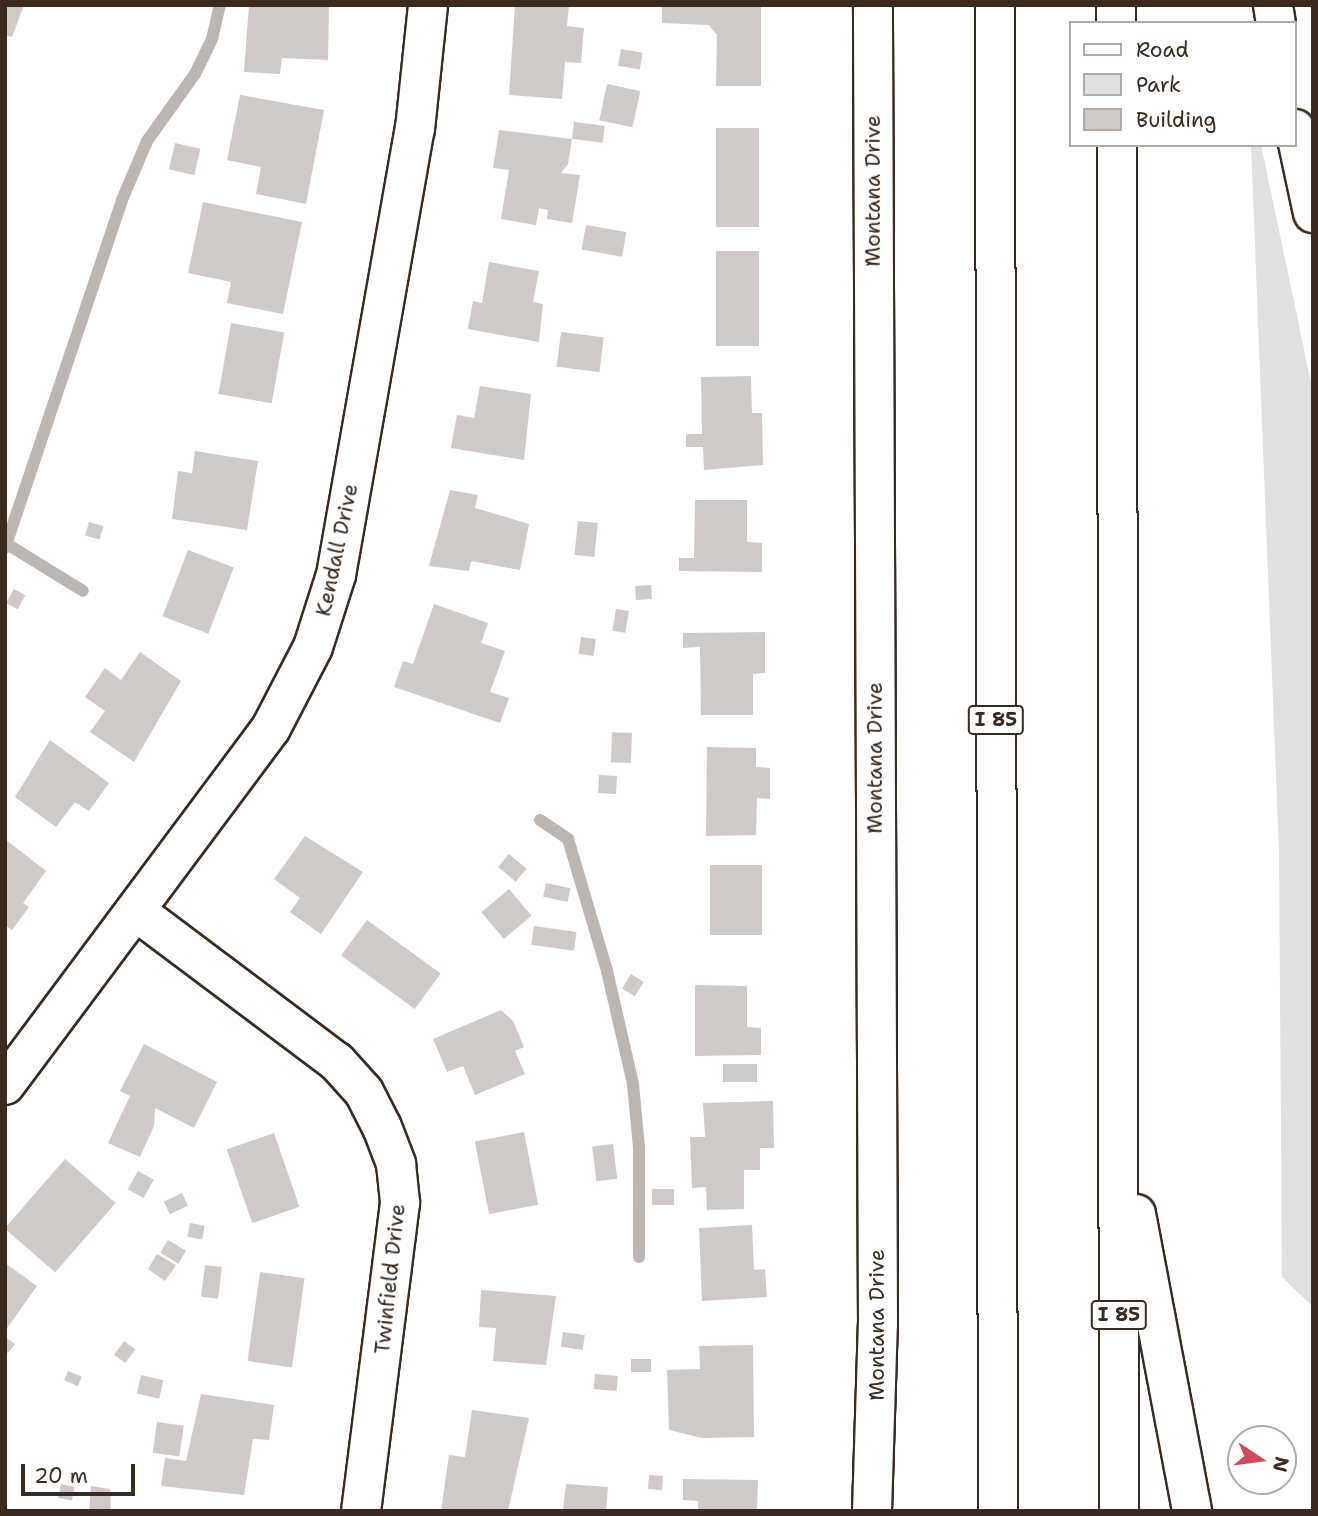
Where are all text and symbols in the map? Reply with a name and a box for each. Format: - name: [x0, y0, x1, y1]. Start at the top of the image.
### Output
- legend: [1070, 21, 1297, 147]
- text: Road: [1136, 36, 1189, 64]
- text: Park: [1136, 71, 1181, 99]
- text: Building: [1136, 106, 1216, 134]
- street label: Montana Drive: [860, 115, 886, 267]
- street label: Kendall Drive: [311, 481, 363, 619]
- street label: Montana Drive: [862, 682, 888, 834]
- road number: I 85: [966, 705, 1026, 736]
- street label: Twinfield Drive: [370, 1203, 410, 1355]
- street label: Montana Drive: [864, 1249, 890, 1401]
- road number: I 85: [1089, 1300, 1149, 1330]
- north arrow: [1227, 1425, 1297, 1495]
- scale bar: [24, 1450, 138, 1494]
- text: N: [1267, 1454, 1295, 1475]
- text: 20 m: [34, 1462, 88, 1490]

